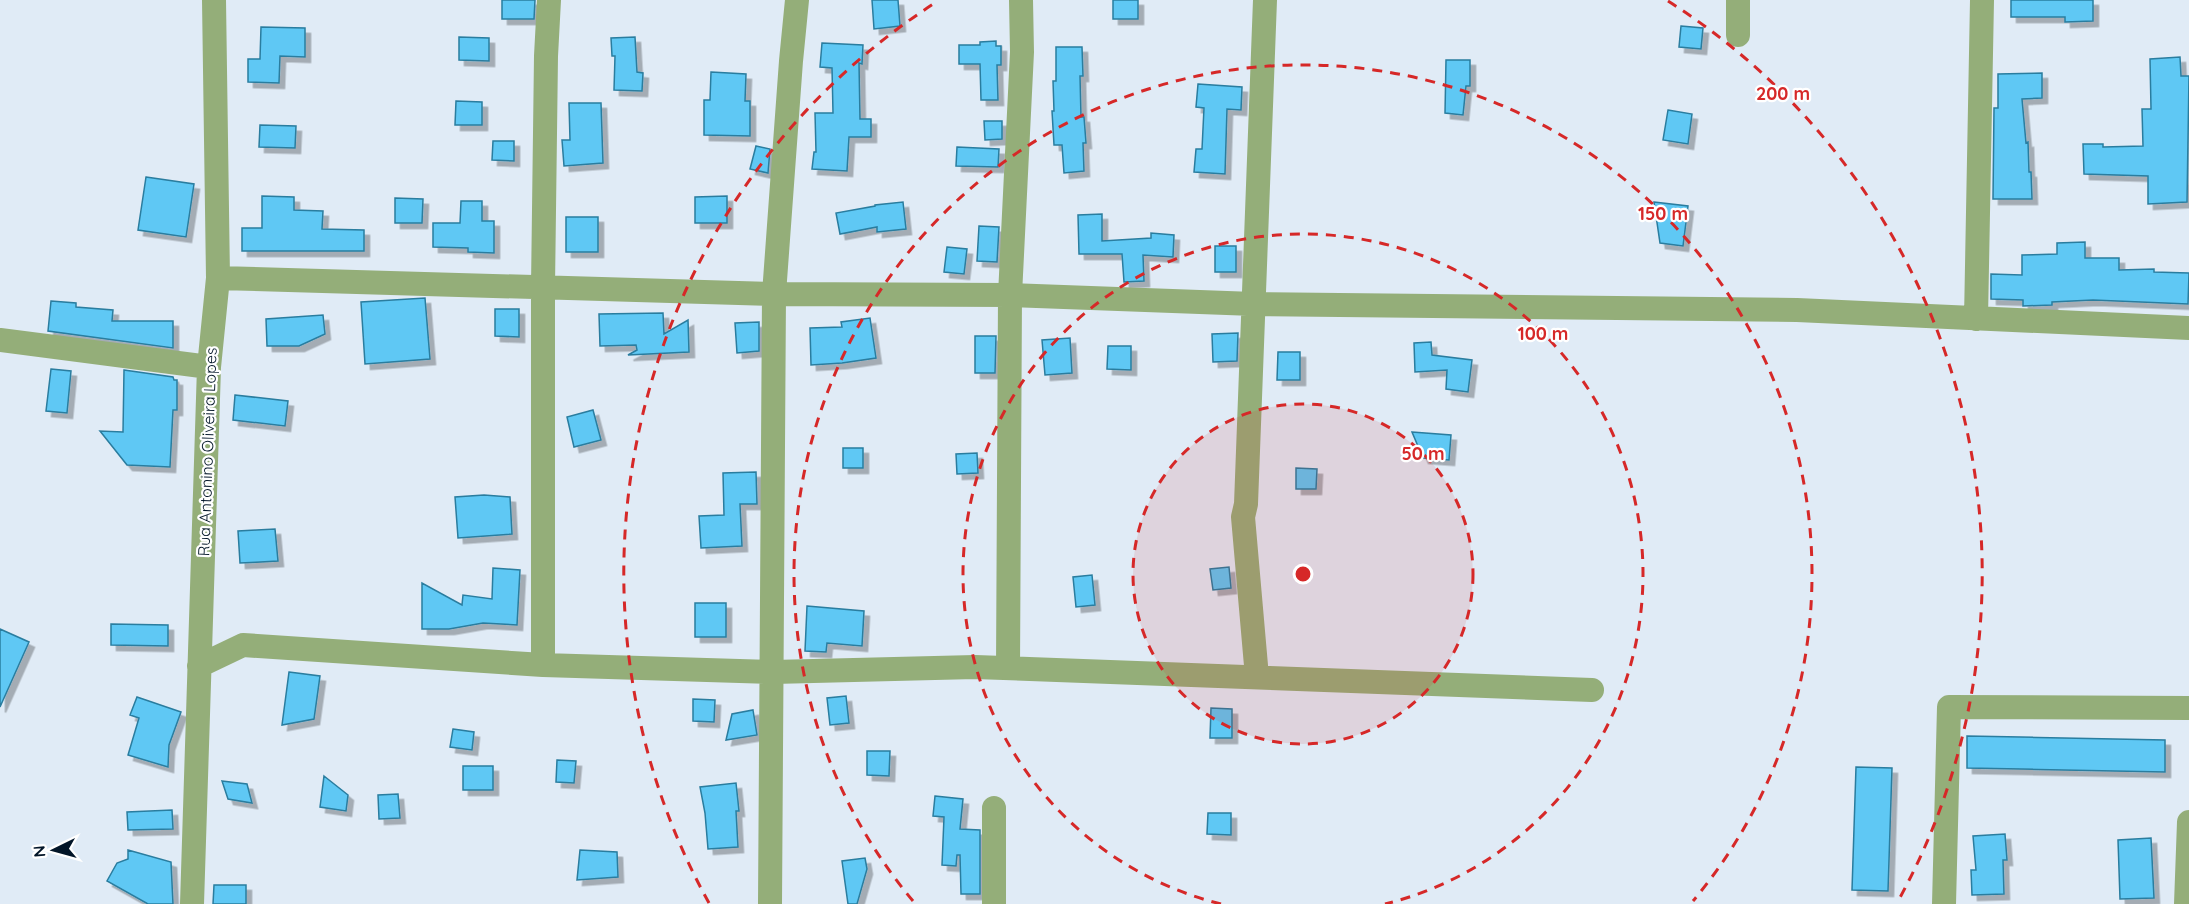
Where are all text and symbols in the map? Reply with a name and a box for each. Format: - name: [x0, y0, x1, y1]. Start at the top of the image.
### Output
- text: 200 m: [1756, 82, 1810, 105]
- text: 150 m: [1638, 202, 1688, 225]
- text: 100 m: [1518, 322, 1568, 345]
- street label: Rua Antonino Oliveira Lopes: [193, 347, 221, 557]
- text: 50 m: [1401, 442, 1445, 465]
- centre of rings: [1293, 564, 1313, 584]
- north arrow: [24, 820, 84, 880]
- text: N: [29, 845, 50, 858]

